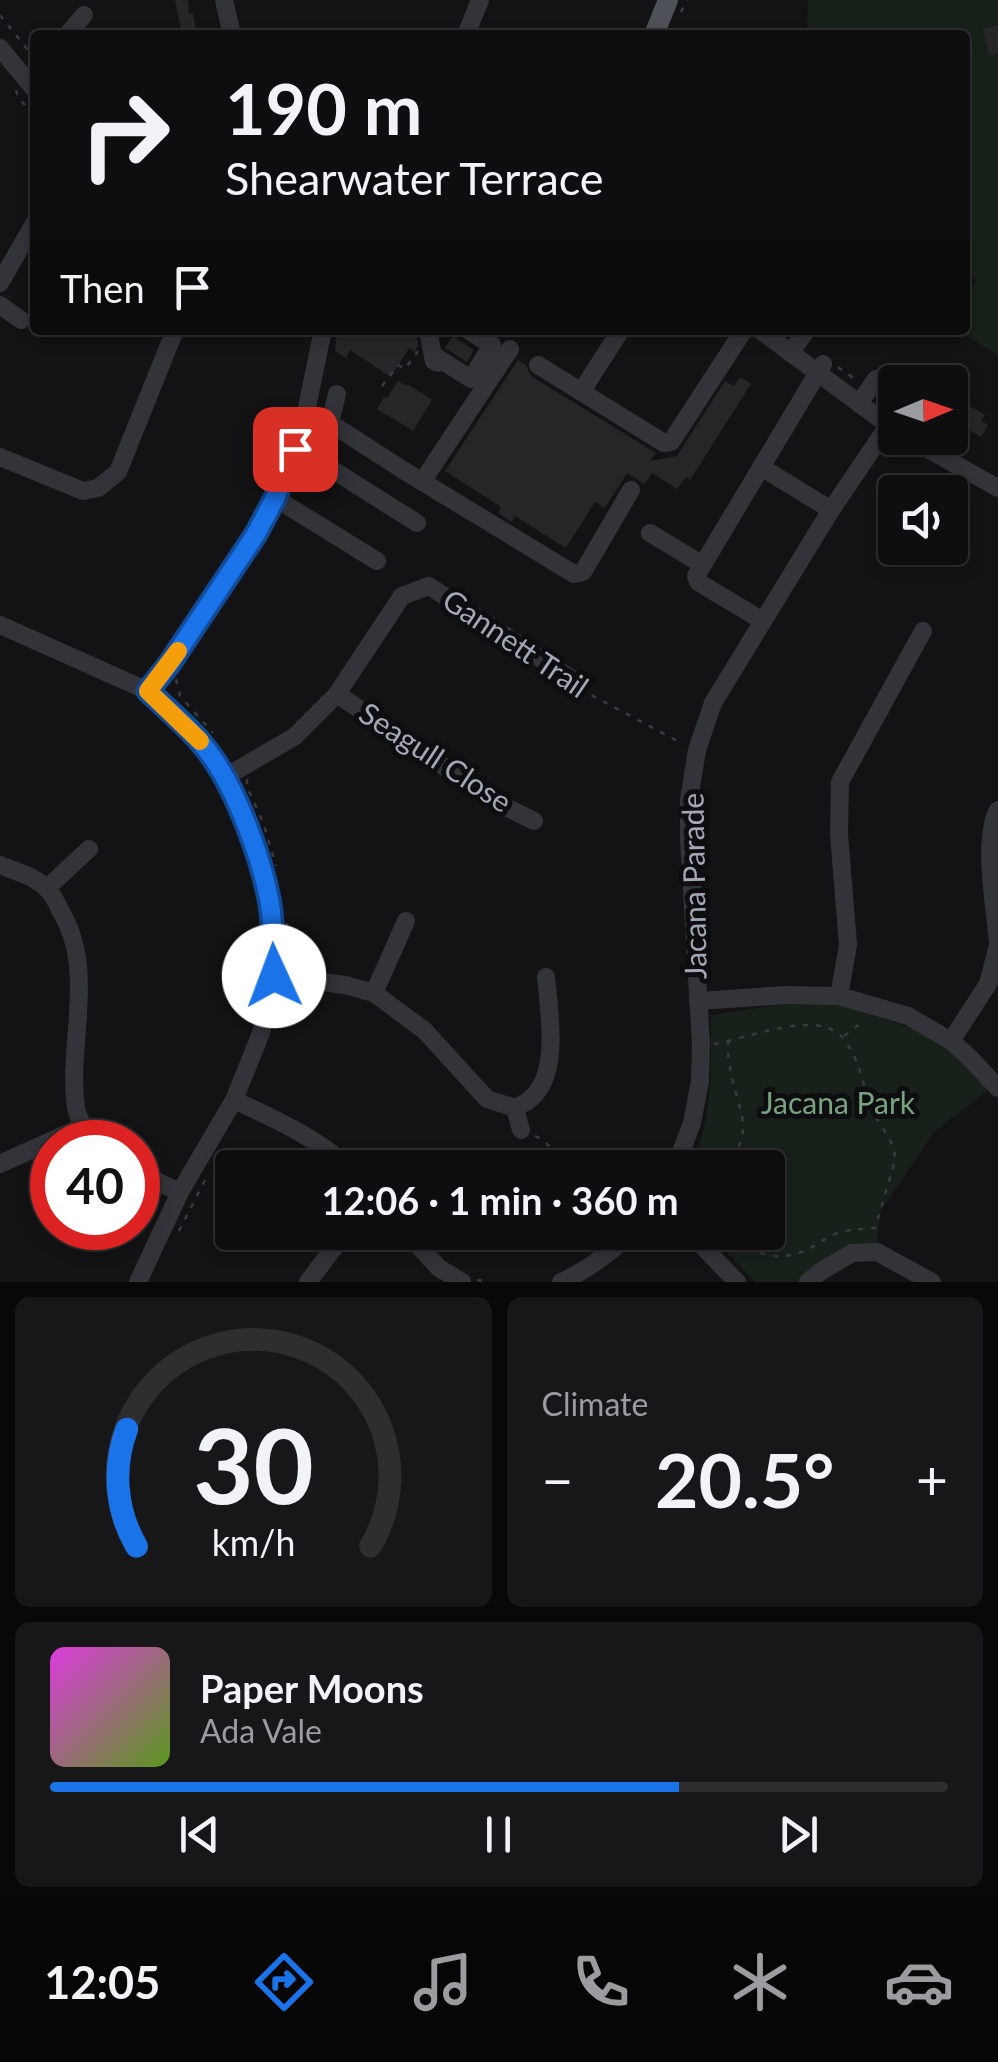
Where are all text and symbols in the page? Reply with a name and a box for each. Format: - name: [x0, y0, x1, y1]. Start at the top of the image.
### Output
- text: 190 m: [225, 66, 422, 150]
- icon: right: [60, 70, 190, 200]
- text: Shearwater Terrace: [225, 151, 604, 205]
- icon: arrive: [165, 260, 220, 315]
- text: Then: [60, 265, 145, 311]
- north arrow: [878, 365, 968, 455]
- map controls: [878, 365, 968, 565]
- pin: [253, 407, 338, 492]
- icon: arrive: [268, 422, 323, 477]
- button: sound: [878, 475, 968, 565]
- street label: Gannett Trail: [437, 581, 596, 704]
- street label: Seagull Close: [353, 694, 519, 819]
- street label: Jacana Parade: [673, 793, 713, 979]
- position arrow: [222, 924, 326, 1028]
- park label: Jacana Park: [761, 1084, 916, 1120]
- speed limit sign: 40: [30, 1120, 160, 1250]
- text: 12:06 · 1 min · 360 m: [321, 1177, 679, 1223]
- text: Climate: [542, 1384, 648, 1423]
- text: 30: [193, 1401, 314, 1526]
- text: 20.5°: [655, 1434, 834, 1524]
- text: −: [542, 1446, 573, 1512]
- text: +: [916, 1446, 948, 1512]
- text: km/h: [211, 1521, 295, 1564]
- text: Paper Moons: [200, 1665, 424, 1711]
- text: Ada Vale: [200, 1711, 322, 1750]
- icon: previous: [172, 1807, 227, 1862]
- icon: pause: [471, 1807, 526, 1862]
- icon: next: [771, 1807, 826, 1862]
- icon: directions: [249, 1947, 319, 2017]
- icon: music: [408, 1947, 478, 2017]
- icon: phone: [566, 1947, 636, 2017]
- icon: climate: [725, 1947, 795, 2017]
- icon: car: [884, 1947, 954, 2017]
- text: 12:05: [44, 1955, 160, 2009]

